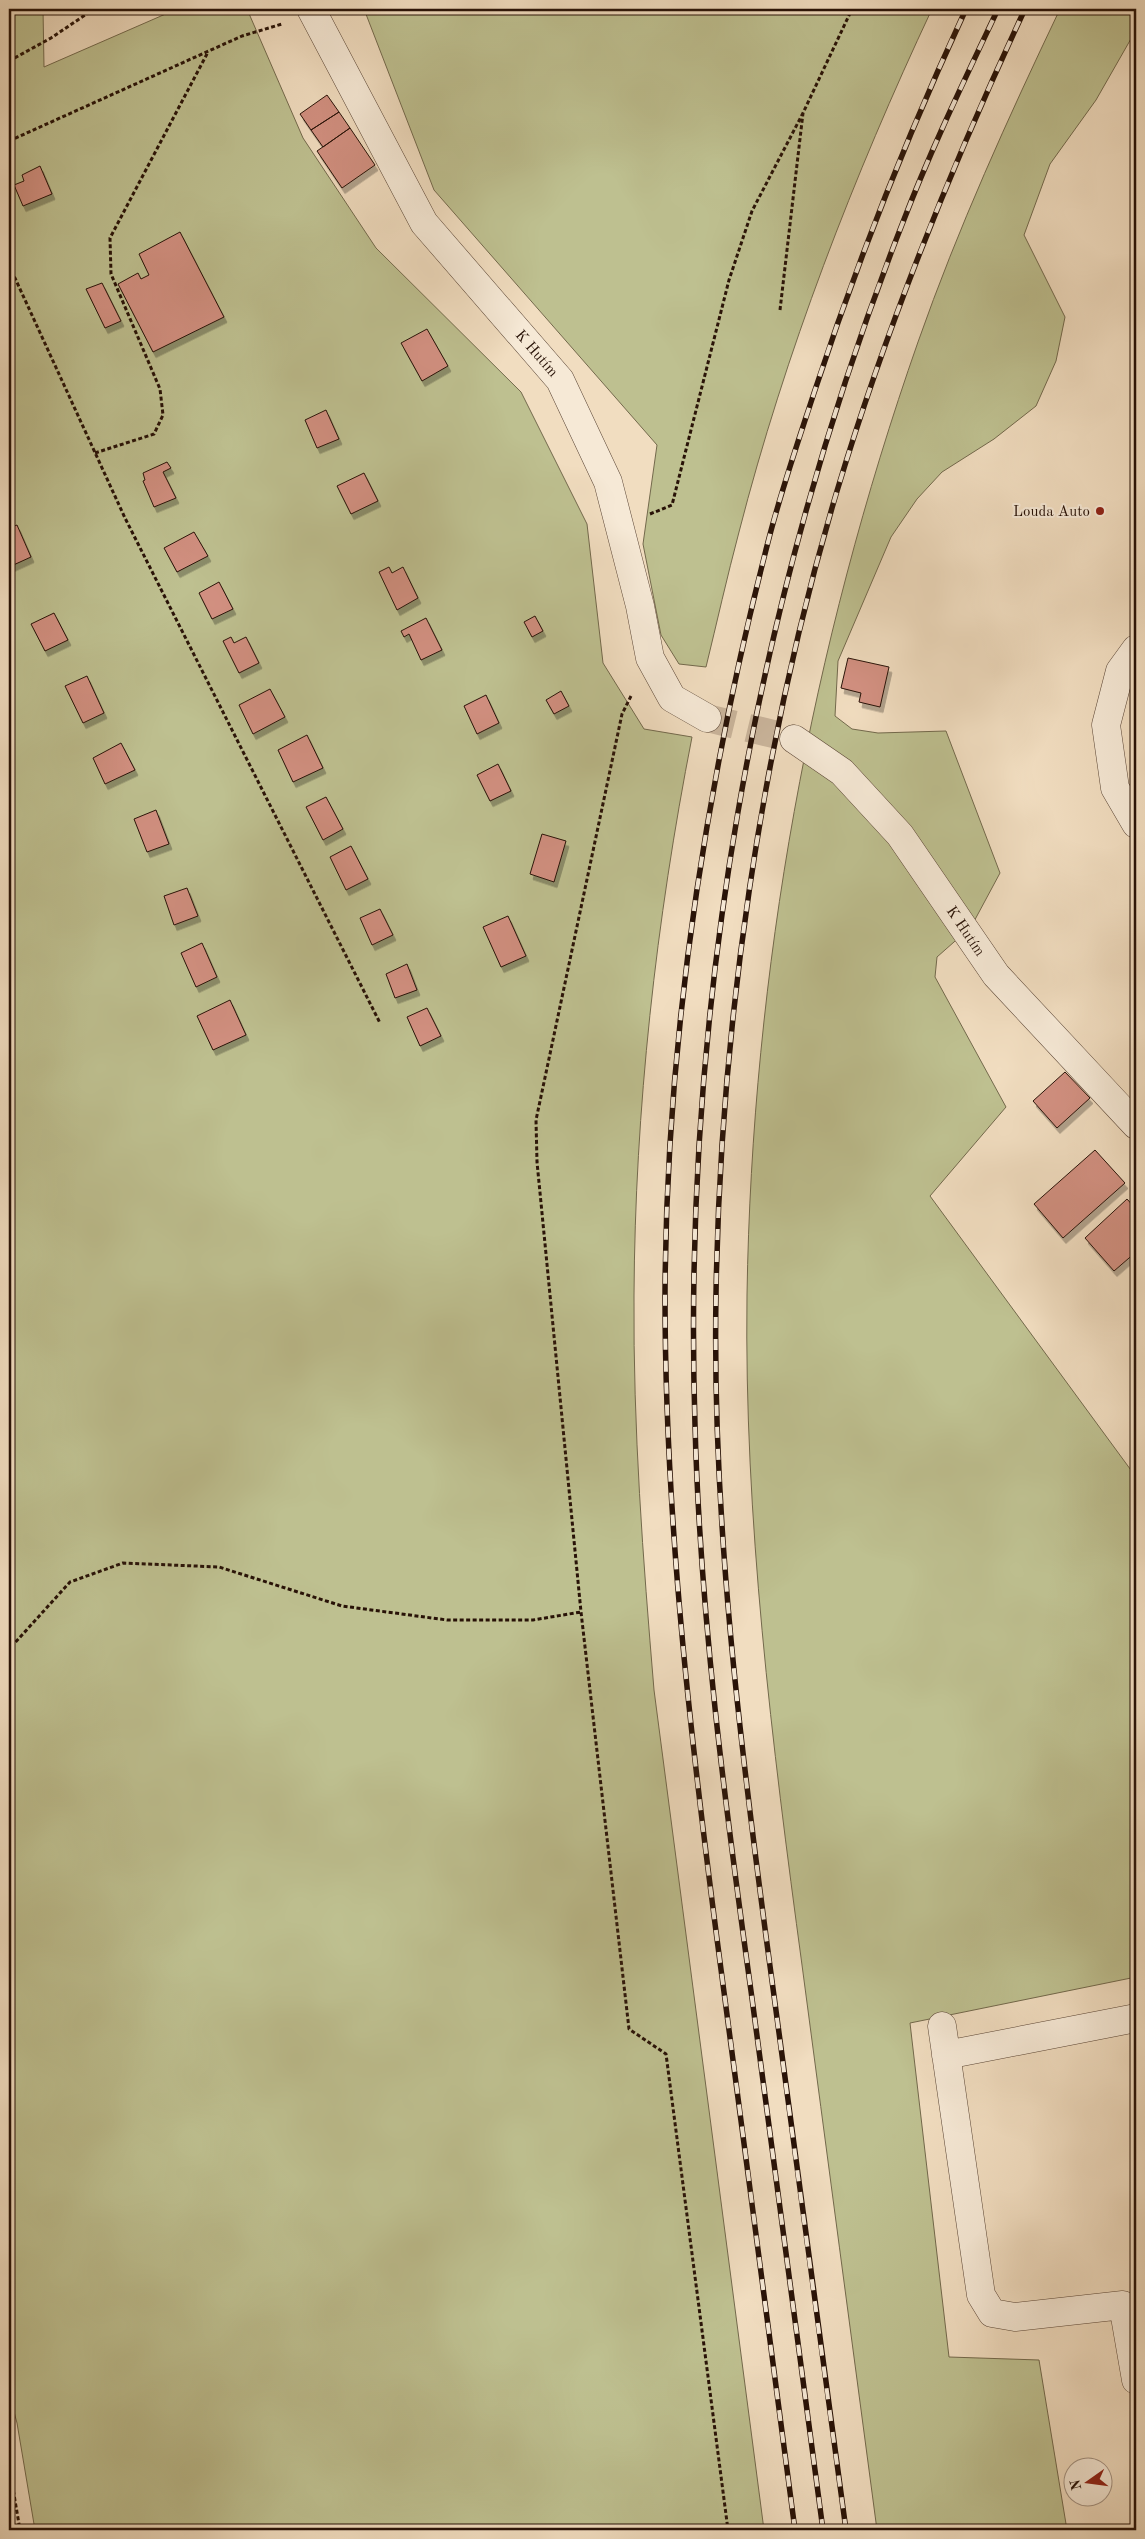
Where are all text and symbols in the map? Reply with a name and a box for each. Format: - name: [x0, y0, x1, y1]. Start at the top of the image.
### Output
- street label: K Hutím: [512, 328, 560, 380]
- place label: Louda Auto: [1013, 505, 1090, 520]
- marker: Louda Auto: [1094, 505, 1106, 517]
- street label: K Hutím: [943, 904, 987, 960]
- north arrow: [1062, 2456, 1112, 2506]
- text: N: [1068, 2478, 1084, 2492]

